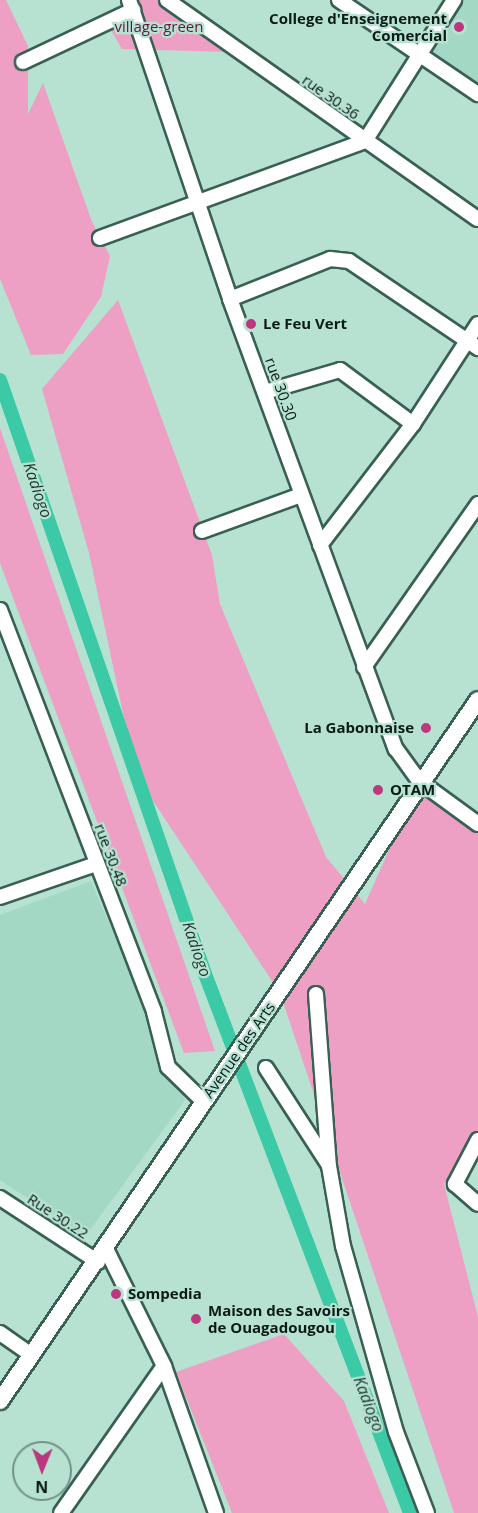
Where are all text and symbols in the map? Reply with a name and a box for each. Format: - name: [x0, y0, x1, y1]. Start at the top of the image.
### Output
- place label: College d'Enseignement Comercial: [269, 9, 447, 44]
- park label: village-green: [115, 18, 203, 36]
- marker: College d'Enseignement Comercial: [452, 20, 466, 34]
- street label: rue 30.36: [299, 71, 363, 123]
- place label: Le Feu Vert: [263, 315, 347, 333]
- marker: Le Feu Vert: [244, 317, 258, 331]
- street label: rue 30.30: [261, 355, 301, 423]
- water label: Kadiogo: [20, 460, 56, 520]
- place label: La Gabonnaise: [304, 719, 414, 737]
- marker: La Gabonnaise: [419, 721, 433, 735]
- place label: OTAM: [390, 781, 435, 799]
- marker: OTAM: [371, 783, 385, 797]
- street label: rue 30.48: [91, 821, 131, 889]
- water label: Kadiogo: [179, 919, 215, 979]
- street label: Avenue des Arts: [199, 999, 279, 1101]
- street label: Rue 30.22: [24, 1190, 92, 1242]
- place label: Sompedia: [128, 1285, 202, 1303]
- marker: Sompedia: [109, 1287, 123, 1301]
- place label: Maison des Savoirs de Ouagadougou: [208, 1301, 350, 1336]
- marker: Maison des Savoirs de Ouagadougou: [189, 1312, 203, 1326]
- water label: Kadiogo: [350, 1374, 388, 1434]
- north arrow: [12, 1441, 72, 1501]
- text: N: [35, 1476, 48, 1498]

